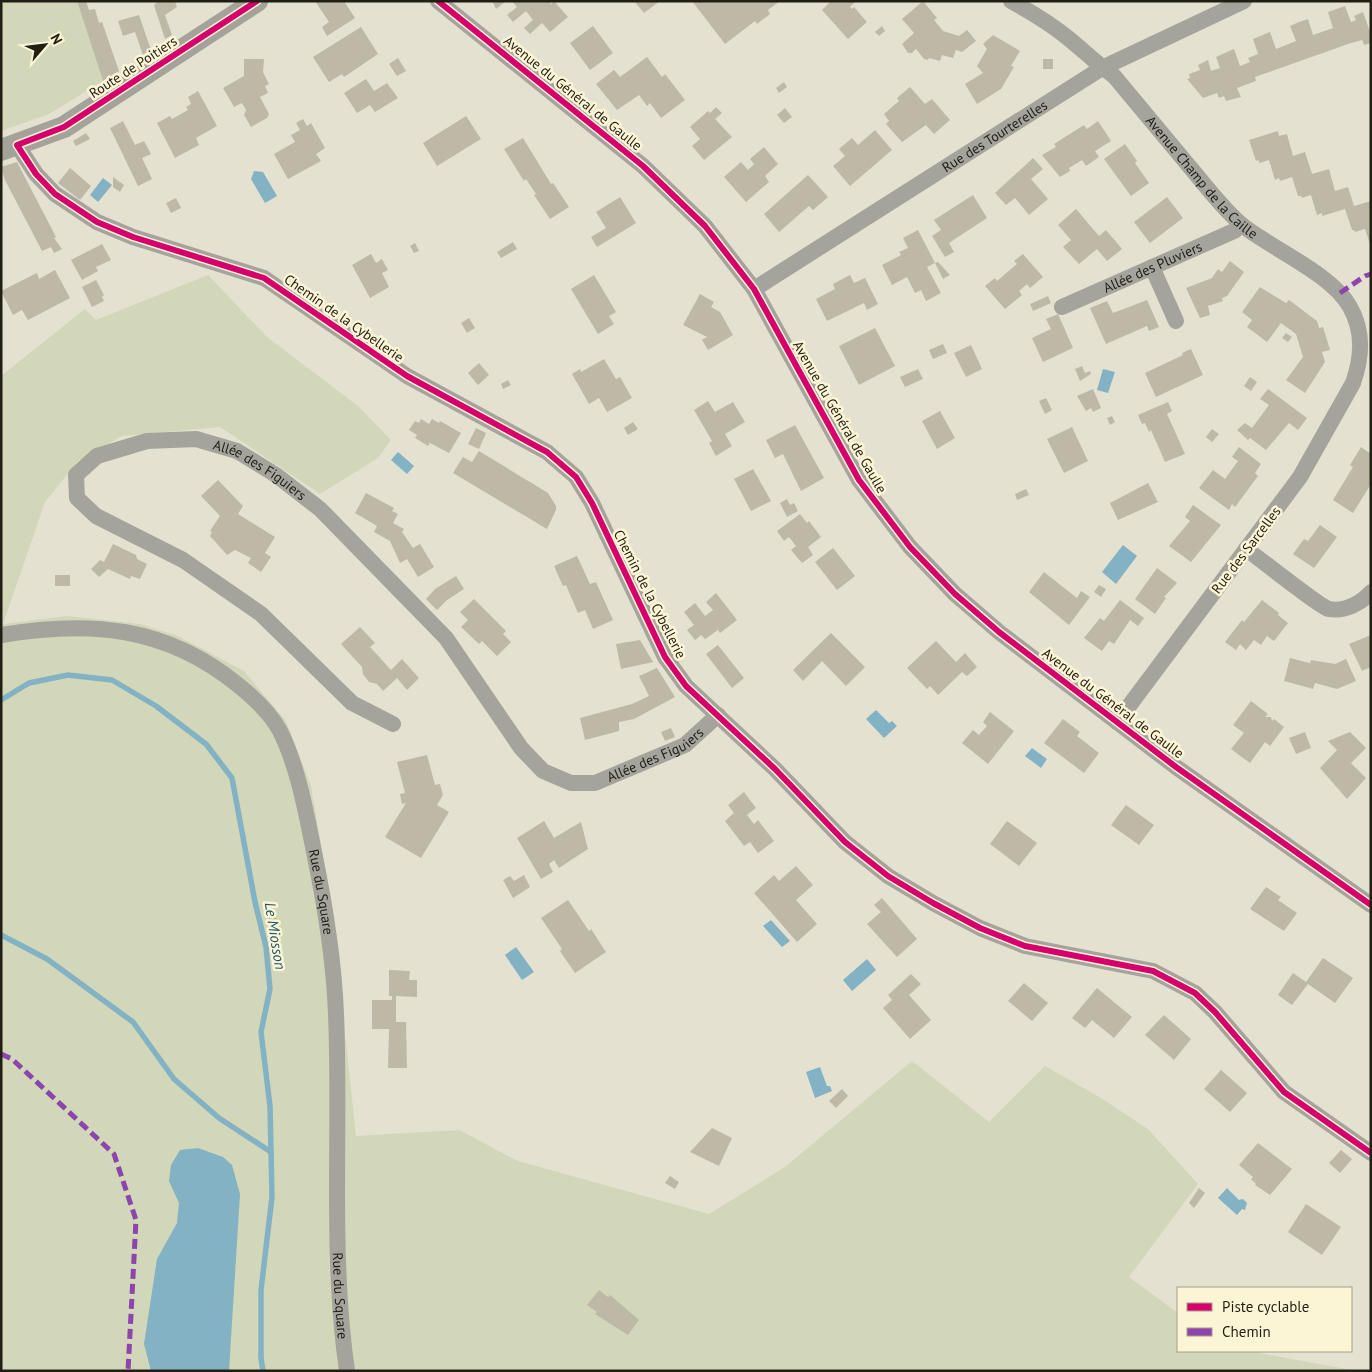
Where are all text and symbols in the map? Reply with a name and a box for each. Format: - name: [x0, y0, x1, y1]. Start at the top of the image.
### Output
- north arrow: [20, 20, 70, 70]
- text: N: [46, 31, 67, 47]
- street label: Route de Poitiers: [86, 32, 180, 102]
- street label: Avenue du Général de Gaulle: [500, 32, 646, 154]
- street label: Rue des Tourterelles: [938, 96, 1051, 176]
- street label: Avenue Champ de la Caille: [1142, 112, 1261, 243]
- street label: Allée des Pluviers: [1100, 237, 1205, 297]
- street label: Chemin de la Cybellerie: [281, 270, 407, 366]
- street label: Avenue du Général de Gaulle: [789, 338, 891, 496]
- street label: Allée des Figuiers: [211, 436, 310, 504]
- street label: Rue des Sarcelles: [1207, 503, 1285, 597]
- street label: Chemin de la Cybellerie: [610, 527, 690, 661]
- street label: Avenue du Général de Gaulle: [1039, 644, 1187, 762]
- street label: Allée des Figuiers: [604, 723, 707, 786]
- street label: Rue du Square: [305, 847, 338, 936]
- water label: Le Miosson: [261, 901, 290, 971]
- street label: Rue du Square: [329, 1252, 352, 1340]
- legend: [1177, 1287, 1352, 1352]
- text: Piste cyclable: [1222, 1297, 1309, 1316]
- text: Chemin: [1222, 1322, 1271, 1341]

